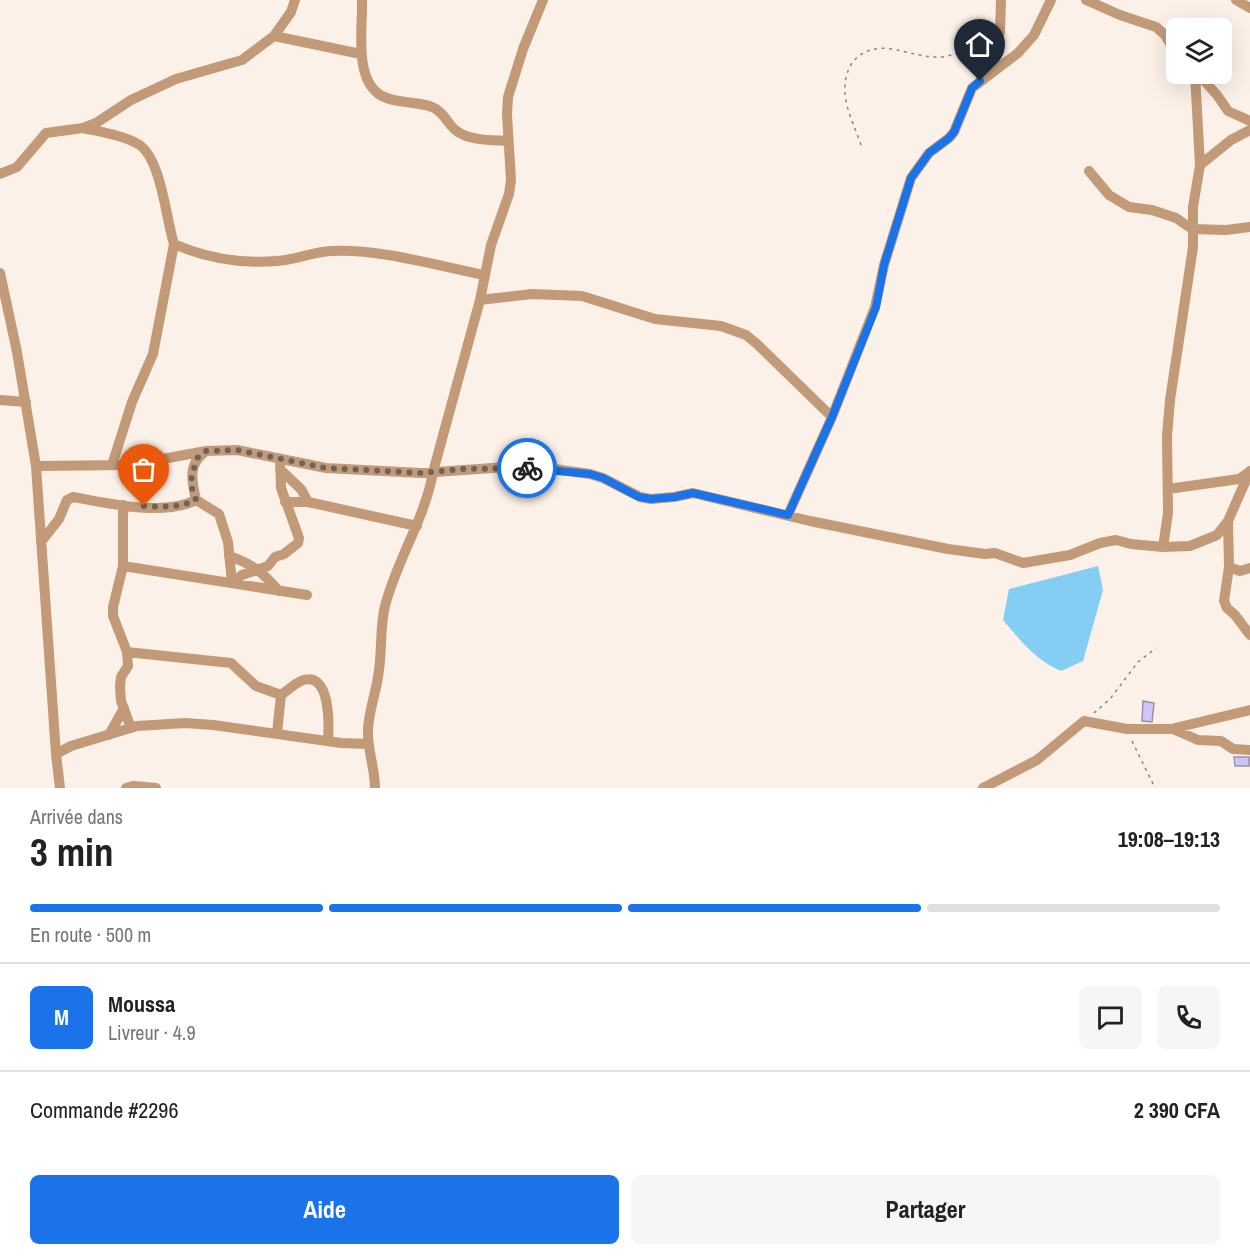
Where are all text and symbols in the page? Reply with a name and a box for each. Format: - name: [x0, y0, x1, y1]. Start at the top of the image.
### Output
- map controls: [1166, 18, 1232, 84]
- button: layers: [1166, 18, 1232, 84]
- pin: [954, 19, 1005, 81]
- icon: home: [963, 28, 996, 61]
- courier: [497, 438, 557, 498]
- pin: [118, 444, 169, 506]
- icon: bike: [511, 452, 544, 485]
- icon: bag: [127, 453, 160, 486]
- text: Arrivée dans: [30, 803, 123, 830]
- text: 19:08–19:13: [1118, 824, 1220, 854]
- text: 3 min: [30, 826, 114, 878]
- text: En route · 500 m: [30, 921, 151, 948]
- button: chat: [1079, 986, 1142, 1049]
- button: phone: [1157, 986, 1220, 1049]
- text: Moussa: [108, 989, 175, 1019]
- text: M: [54, 1002, 69, 1032]
- text: Livreur · 4.9: [108, 1019, 196, 1046]
- text: Commande #2296: [30, 1095, 178, 1125]
- text: 2 390 CFA: [1134, 1095, 1220, 1125]
- button: Aide: [30, 1175, 619, 1244]
- button: Partager: [631, 1175, 1220, 1244]

